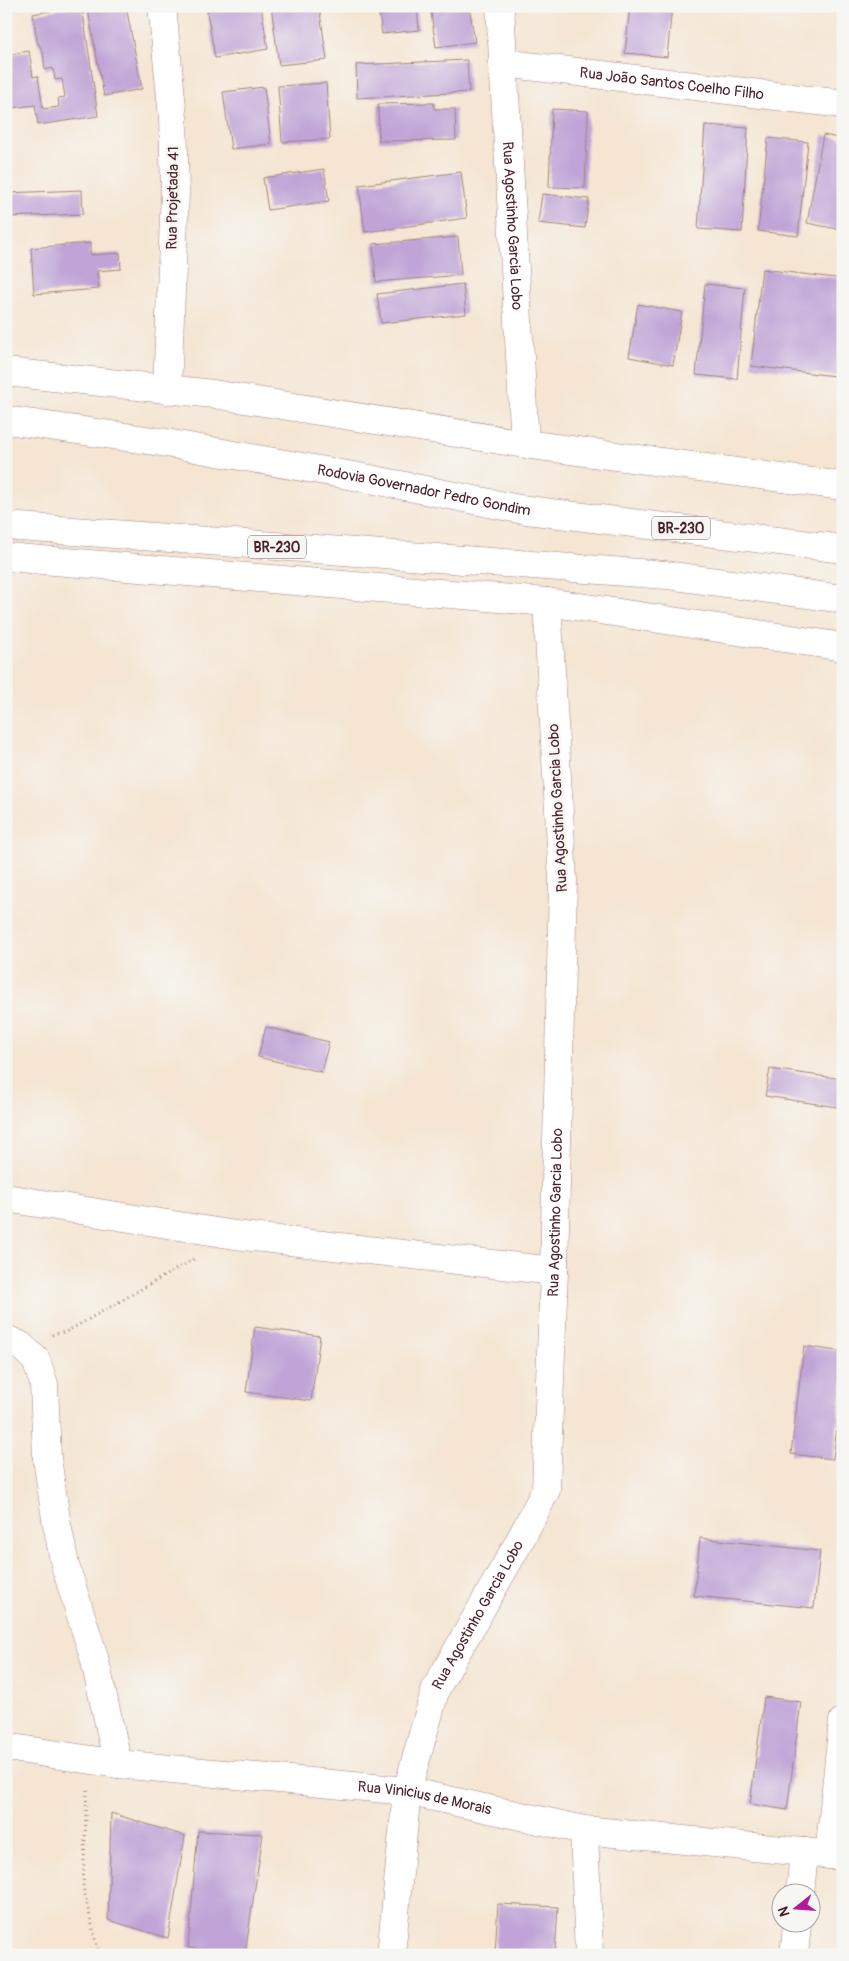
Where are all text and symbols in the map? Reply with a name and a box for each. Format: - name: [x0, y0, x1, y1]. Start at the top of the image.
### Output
- street label: Rua João Santos Coelho Filho: [579, 63, 765, 104]
- street label: Rua Agostinho Garcia Lobo: [498, 141, 527, 310]
- street label: Rua Projetada 41: [163, 146, 183, 250]
- street label: Rodovia Governador Pedro Gondim: [316, 460, 532, 520]
- road number: BR-230: [652, 516, 710, 540]
- road number: BR-230: [248, 536, 306, 558]
- street label: Rua Agostinho Garcia Lobo: [544, 723, 572, 893]
- street label: Rua Agostinho Garcia Lobo: [544, 1128, 567, 1297]
- street label: Rua Agostinho Garcia Lobo: [428, 1537, 528, 1693]
- street label: Rua Vinicius de Morais: [357, 1777, 494, 1819]
- north arrow: [772, 1884, 822, 1934]
- text: N: [775, 1905, 794, 1919]

